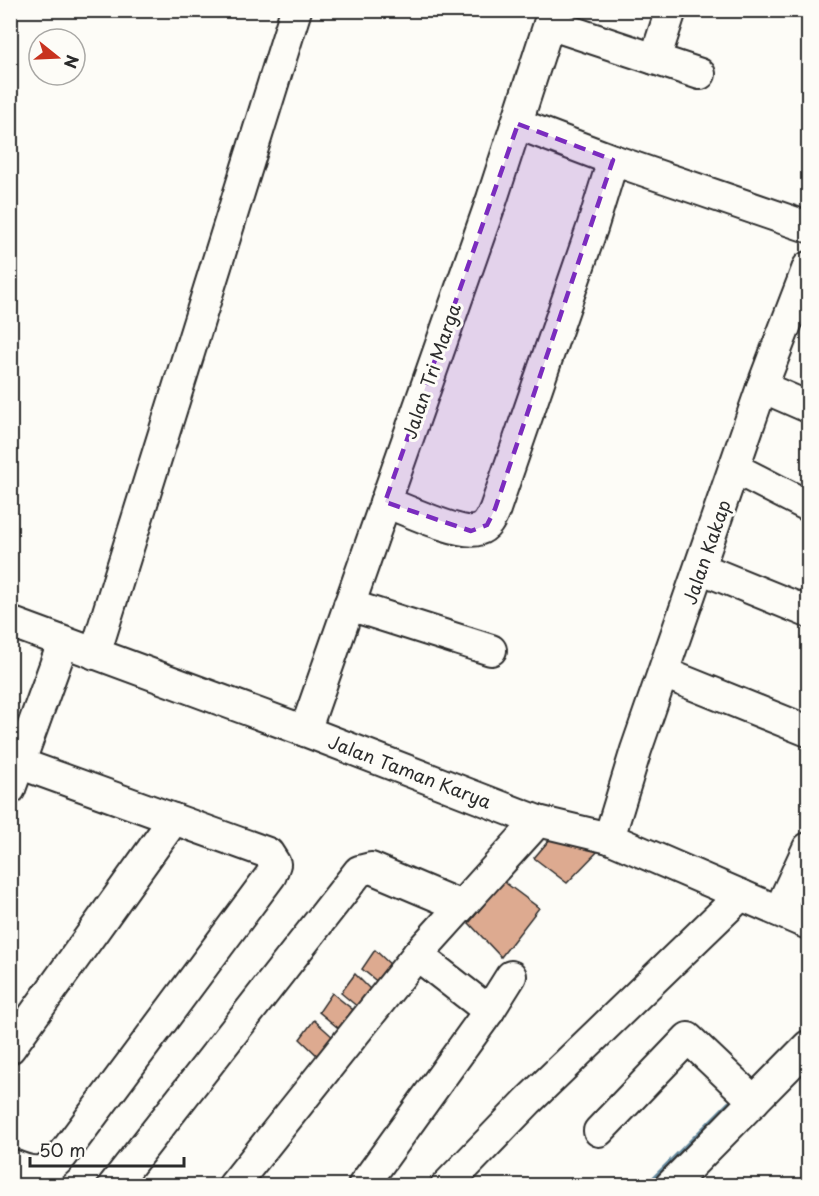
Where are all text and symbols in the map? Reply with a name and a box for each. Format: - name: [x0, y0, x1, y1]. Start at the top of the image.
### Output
- north arrow: [27, 27, 87, 87]
- text: N: [59, 52, 86, 72]
- street label: Jalan Tri Marga: [395, 299, 467, 442]
- street label: Jalan Kakap: [675, 496, 737, 608]
- street label: Jalan Taman Karya: [325, 727, 496, 815]
- scale bar: [30, 1130, 184, 1168]
- text: 50 m: [39, 1136, 86, 1163]

